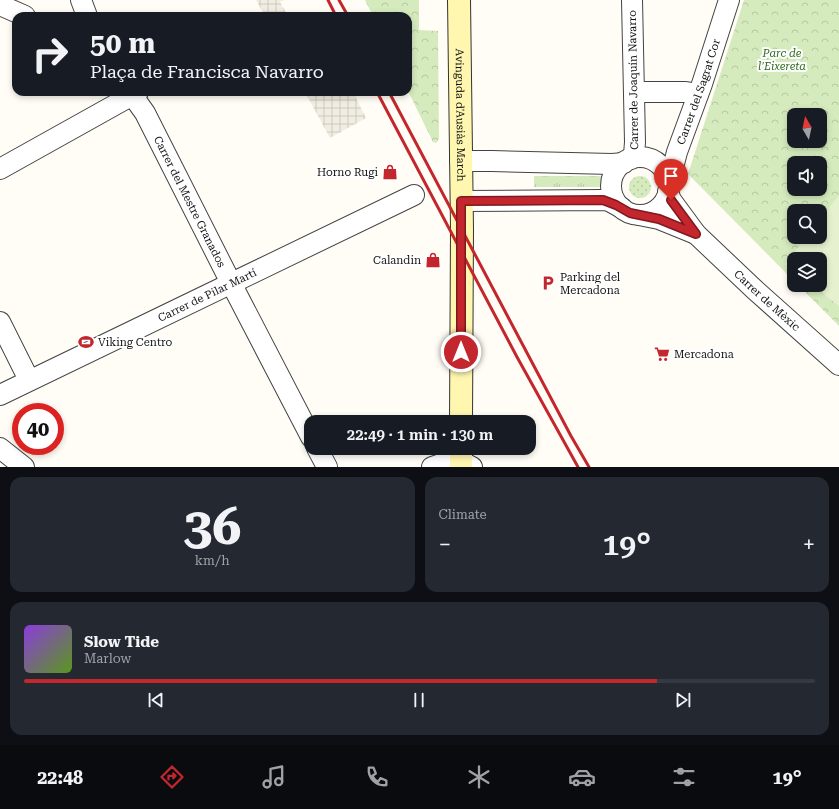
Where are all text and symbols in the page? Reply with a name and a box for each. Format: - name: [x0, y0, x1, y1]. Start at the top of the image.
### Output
- street label: Carrer de Joaquín Navarro: [626, 10, 641, 150]
- text: 50 m: [90, 27, 155, 60]
- icon: right: [24, 28, 76, 80]
- street label: Carrer del Sagrat Cor: [674, 37, 723, 146]
- park label: Parc de l'Eixereta: [758, 47, 806, 73]
- street label: Avinguda d'Ausiàs March: [453, 48, 467, 182]
- text: Plaça de Francisca Navarro: [90, 61, 324, 82]
- north arrow: [787, 108, 827, 148]
- map controls: [787, 108, 827, 292]
- street label: Carrer del Mestre Granados: [151, 134, 228, 270]
- button: sound: [787, 156, 827, 196]
- pin: [654, 159, 688, 200]
- shop icon: Horno Rugi: [381, 163, 399, 181]
- icon: arrive: [660, 165, 682, 187]
- place label: Horno Rugi: [317, 166, 378, 179]
- button: search: [787, 204, 827, 244]
- shop icon: Calandin: [424, 251, 442, 269]
- button: layers: [787, 252, 827, 292]
- place label: Calandin: [373, 254, 421, 267]
- street label: Carrer de Pilar Martí: [156, 266, 259, 325]
- street label: Carrer de Mèxic: [731, 268, 802, 334]
- place label: Parking del Mercadona: [560, 271, 621, 297]
- parking icon: Parking del Mercadona: [539, 274, 557, 292]
- position arrow: [440, 331, 482, 373]
- sports icon: Viking Centro: [77, 333, 95, 351]
- place label: Viking Centro: [98, 336, 172, 349]
- supermarket icon: Mercadona: [653, 345, 671, 363]
- place label: Mercadona: [674, 348, 734, 361]
- speed limit sign: 40: [12, 403, 64, 455]
- text: 22:49 · 1 min · 130 m: [347, 426, 493, 444]
- text: 36: [183, 496, 241, 557]
- text: Climate: [439, 507, 487, 522]
- text: 19°: [603, 527, 651, 562]
- text: −: [439, 532, 451, 557]
- text: +: [803, 532, 815, 557]
- text: km/h: [195, 553, 230, 568]
- text: Slow Tide: [84, 633, 159, 651]
- text: Marlow: [84, 651, 131, 666]
- icon: previous: [145, 689, 167, 711]
- icon: pause: [408, 689, 430, 711]
- icon: next: [672, 689, 694, 711]
- icon: directions: [158, 763, 186, 791]
- icon: music: [260, 763, 288, 791]
- icon: phone: [363, 763, 391, 791]
- icon: climate: [465, 763, 493, 791]
- icon: car: [568, 763, 596, 791]
- icon: filters: [670, 763, 698, 791]
- text: 22:48: [37, 767, 83, 788]
- text: 19°: [773, 767, 802, 788]

